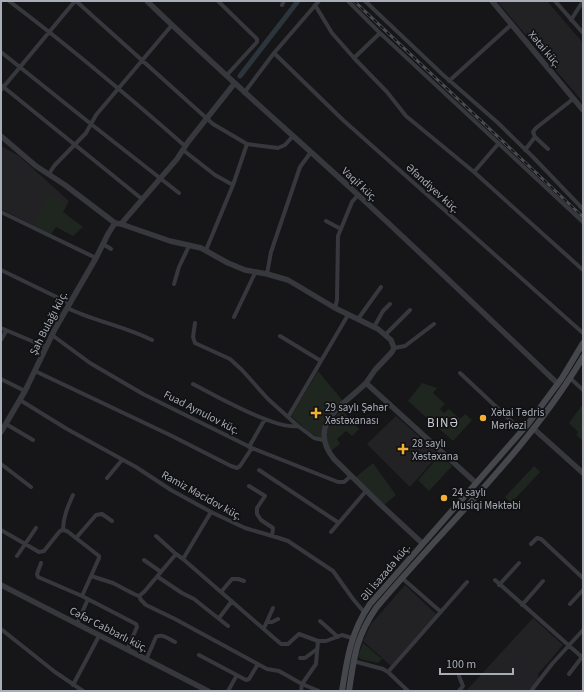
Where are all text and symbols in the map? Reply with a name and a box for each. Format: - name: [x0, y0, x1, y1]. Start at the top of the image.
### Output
- street label: Xətai küç.: [525, 28, 565, 71]
- street label: Əfəndiyev küç.: [403, 160, 463, 217]
- street label: Vaqif küç.: [338, 164, 381, 205]
- street label: Şah Bulağı küç.: [26, 288, 71, 358]
- street label: Fuad Aynulov küç.: [161, 387, 242, 438]
- place label: 29 saylı Şəhər Xəstəxanası: [325, 400, 388, 428]
- place label: Xətai Tədris Mərkəzi: [491, 405, 545, 433]
- marker: 29 saylı Şəhər Xəstəxanası: [310, 407, 322, 419]
- marker: Xətai Tədris Mərkəzi: [478, 413, 488, 423]
- district label: BINƏ: [427, 414, 459, 432]
- place label: 28 saylı Xəstəxana: [412, 436, 458, 464]
- marker: 28 saylı Xəstəxana: [397, 443, 409, 455]
- street label: Ramiz Məcidov küç.: [159, 467, 245, 524]
- place label: 24 saylı Musiqi Məktəbi: [452, 485, 521, 513]
- marker: 24 saylı Musiqi Məktəbi: [439, 493, 449, 503]
- street label: Əli İsazadə küç.: [357, 540, 414, 604]
- street label: Cəfər Cabbarlı küç.: [67, 603, 151, 656]
- scale bar: [440, 650, 513, 676]
- text: 100 m: [446, 656, 476, 673]

